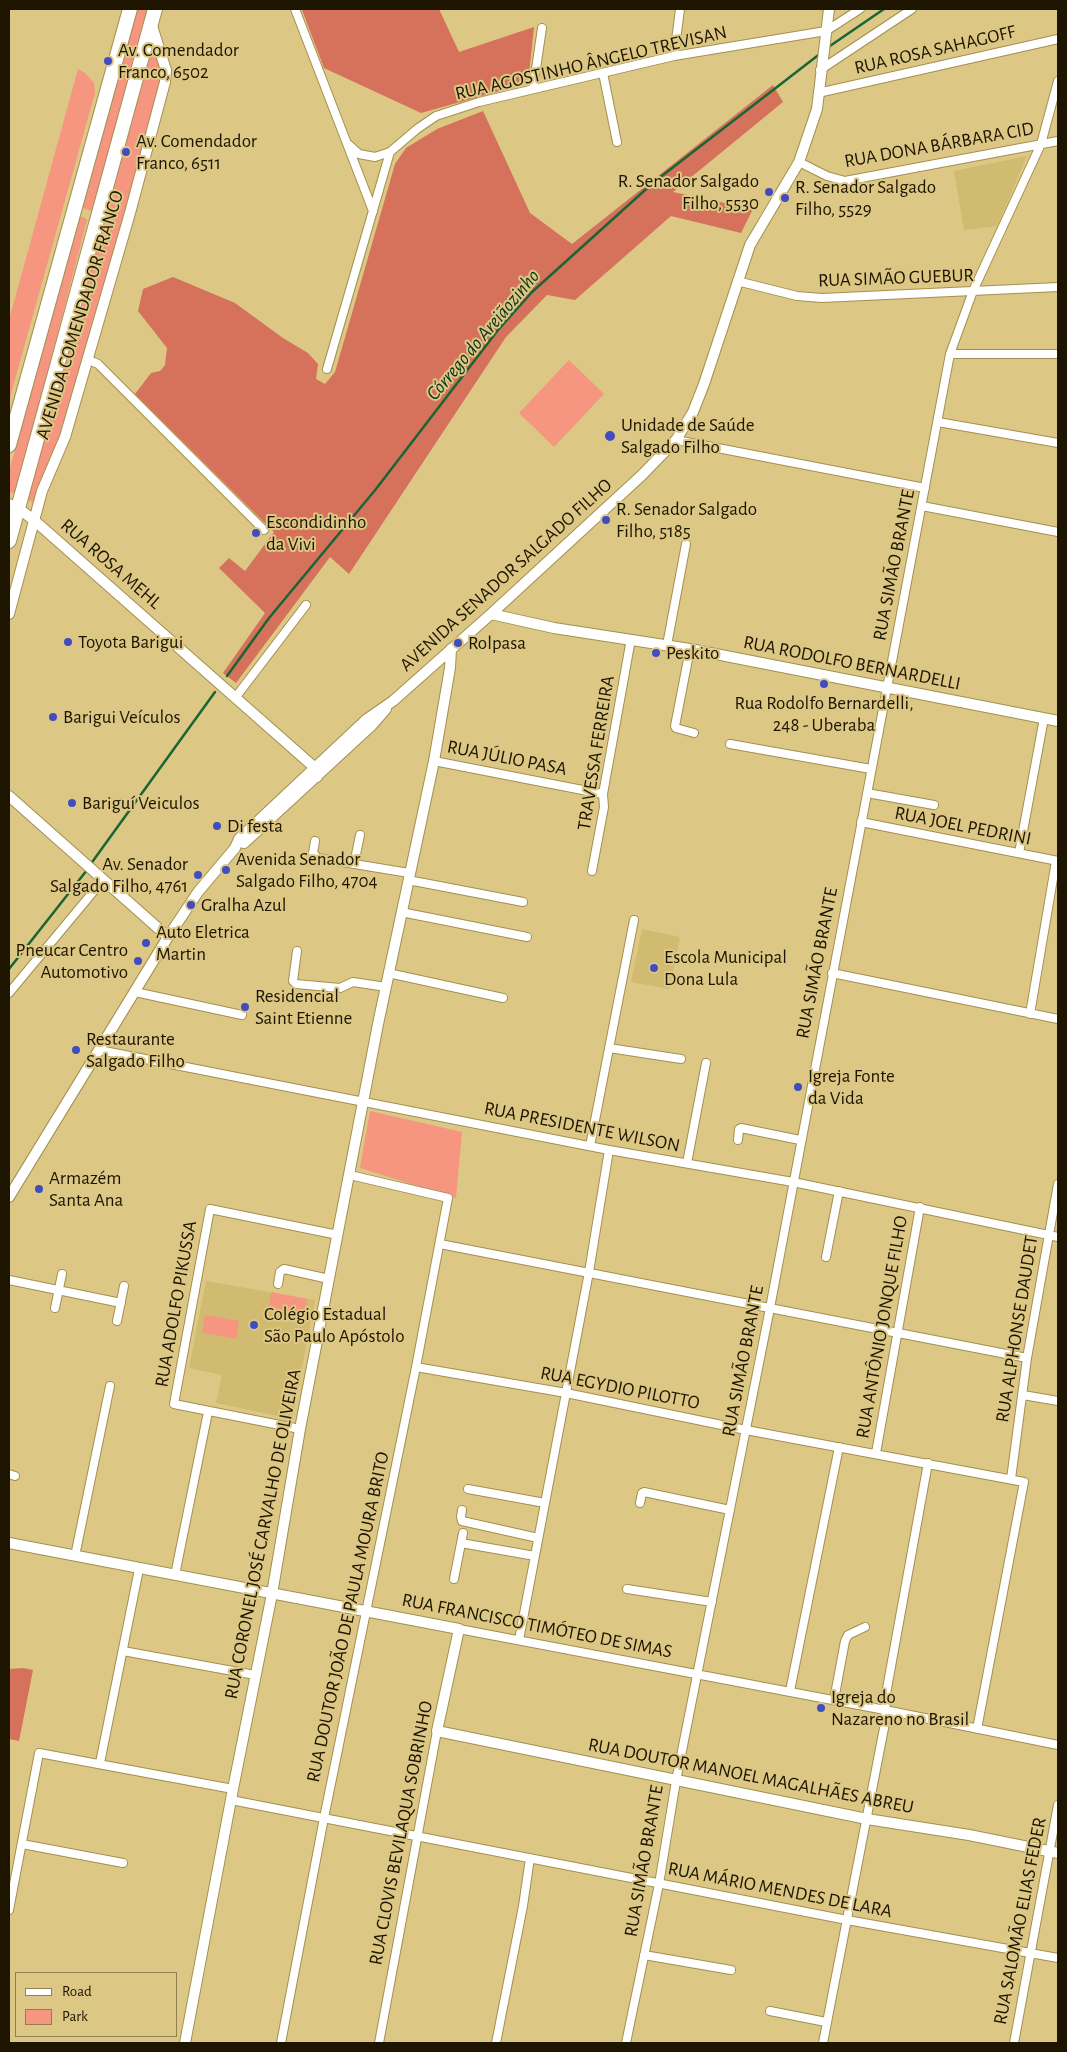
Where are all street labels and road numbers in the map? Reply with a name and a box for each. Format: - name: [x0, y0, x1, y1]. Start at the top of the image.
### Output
- street label: RUA ROSA SAHAGOFF: [852, 20, 1018, 80]
- street label: RUA AGOSTINHO ÂNGELO TREVISAN: [453, 21, 729, 105]
- street label: RUA DONA BÁRBARA CID: [842, 117, 1036, 173]
- street label: AVENIDA COMENDADOR FRANCO: [31, 188, 129, 442]
- street label: RUA SIMÃO GUEBUR: [818, 264, 974, 292]
- street label: AVENIDA SENADOR SALGADO FILHO: [395, 474, 617, 676]
- street label: RUA SIMÃO BRANTE: [868, 487, 920, 643]
- street label: RUA ROSA MEHL: [56, 514, 166, 614]
- street label: RUA RODOLFO BERNARDELLI: [742, 631, 962, 695]
- street label: TRAVESSA FERREIRA: [572, 674, 620, 832]
- street label: RUA JÚLIO PASA: [445, 735, 569, 781]
- street label: RUA JOEL PEDRINI: [893, 802, 1033, 850]
- street label: RUA SIMÃO BRANTE: [791, 885, 843, 1041]
- street label: RUA PRESIDENTE WILSON: [482, 1097, 682, 1157]
- street label: RUA ANTÔNIO JONQUE FILHO: [851, 1214, 913, 1440]
- street label: RUA ADOLFO PIKUSSA: [150, 1219, 202, 1389]
- street label: RUA ALPHONSE DAUDET: [991, 1234, 1043, 1424]
- street label: RUA SIMÃO BRANTE: [717, 1283, 769, 1439]
- street label: RUA EGYDIO PILOTTO: [538, 1361, 702, 1415]
- street label: RUA CORONEL JOSÉ CARVALHO DE OLIVEIRA: [220, 1367, 306, 1701]
- street label: RUA DOUTOR JOÃO DE PAULA MOURA BRITO: [302, 1450, 394, 1784]
- street label: RUA FRANCISCO TIMÓTEO DE SIMAS: [400, 1589, 674, 1663]
- street label: RUA CLOVIS BEVILAQUA SOBRINHO: [364, 1699, 438, 1967]
- street label: RUA DOUTOR MANOEL MAGALHÃES ABREU: [586, 1733, 916, 1819]
- street label: RUA SIMÃO BRANTE: [619, 1783, 669, 1939]
- street label: RUA SALOMÃO ELIAS FEDER: [989, 1815, 1051, 2027]
- street label: RUA MÁRIO MENDES DE LARA: [666, 1857, 894, 1923]

